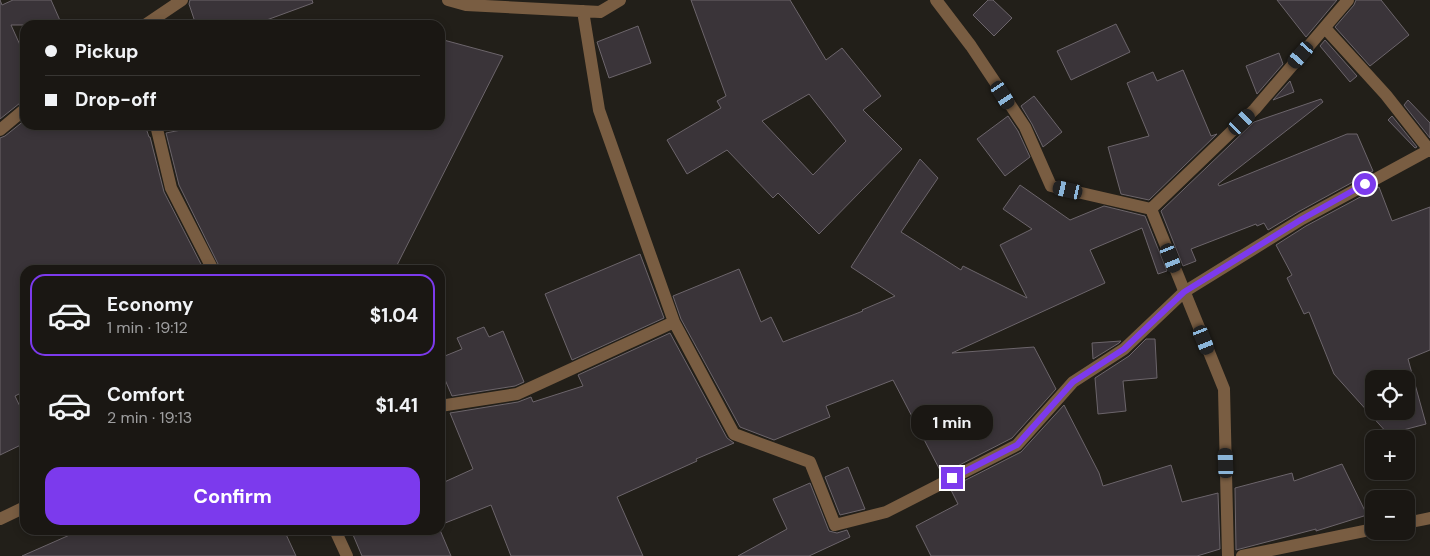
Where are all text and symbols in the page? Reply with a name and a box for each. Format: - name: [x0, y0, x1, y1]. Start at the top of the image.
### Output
- text: Pickup: [75, 39, 139, 64]
- car: [1285, 39, 1316, 71]
- car: [988, 78, 1017, 112]
- text: Drop-off: [75, 87, 157, 112]
- car: [1226, 106, 1258, 138]
- route start: [1354, 173, 1376, 195]
- car: [1051, 179, 1084, 201]
- car: [1158, 241, 1183, 275]
- text: Economy: [107, 292, 194, 317]
- icon: car: [47, 293, 92, 338]
- text: $1.04: [370, 303, 418, 328]
- text: 1 min · 19:12: [107, 317, 188, 338]
- car: [1191, 323, 1216, 357]
- map controls: [1365, 370, 1415, 540]
- button: locate: [1365, 370, 1415, 420]
- text: Comfort: [107, 382, 185, 407]
- icon: car: [47, 383, 92, 428]
- text: $1.41: [376, 393, 418, 418]
- callout: 1 min: [911, 406, 993, 440]
- text: 2 min · 19:13: [107, 407, 192, 428]
- text: 1 min: [933, 412, 971, 433]
- button: +: [1365, 430, 1415, 480]
- car: [1217, 448, 1234, 478]
- button: Confirm: [45, 467, 420, 525]
- route end: [941, 467, 963, 489]
- button: −: [1365, 490, 1415, 540]

